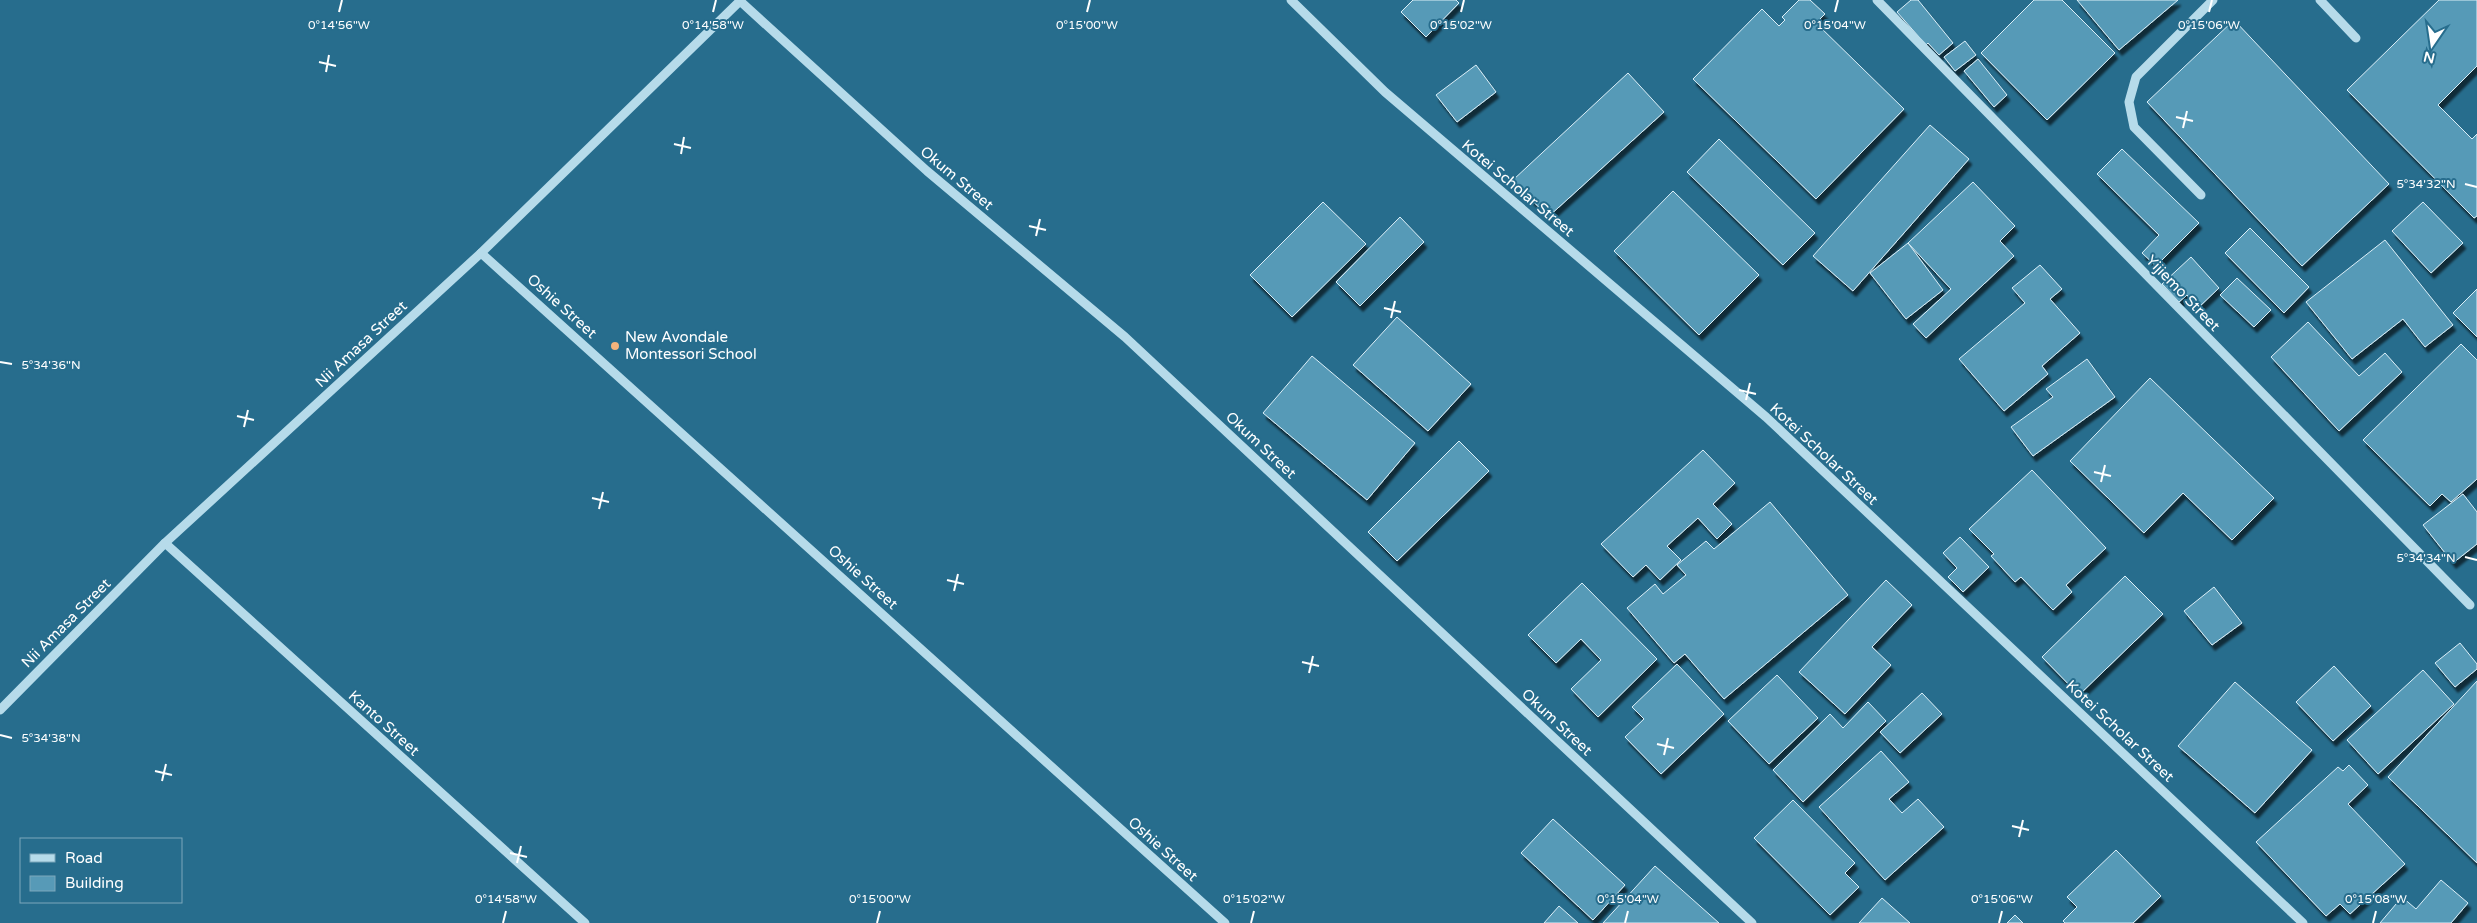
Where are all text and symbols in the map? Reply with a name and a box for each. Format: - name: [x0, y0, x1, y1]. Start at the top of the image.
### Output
- text: 0°14'56"W: [308, 18, 370, 32]
- text: 0°14'58"W: [682, 18, 744, 32]
- text: 0°15'00"W: [1056, 18, 1118, 32]
- text: 0°15'02"W: [1430, 18, 1492, 32]
- text: 0°15'04"W: [1804, 18, 1866, 32]
- text: 0°15'06"W: [2178, 18, 2240, 32]
- north arrow: [2407, 20, 2457, 70]
- text: N: [2422, 48, 2437, 67]
- street label: Kotei Scholar Street: [1458, 136, 1578, 240]
- street label: Okum Street: [917, 142, 997, 214]
- text: 5°34'32"N: [2396, 177, 2456, 191]
- street label: Yijiemo Street: [2142, 251, 2224, 335]
- street label: Oshie Street: [523, 270, 601, 342]
- street label: Nii Amasa Street: [311, 297, 411, 391]
- place label: New Avondale Montessori School: [625, 328, 757, 363]
- marker: New Avondale Montessori School: [609, 340, 621, 352]
- text: 5°34'36"N: [21, 358, 81, 372]
- street label: Kotei Scholar Street: [1766, 399, 1882, 509]
- street label: Okum Street: [1222, 408, 1300, 482]
- street label: Oshie Street: [824, 541, 902, 613]
- text: 5°34'34"N: [2396, 551, 2456, 565]
- street label: Nii Amasa Street: [18, 574, 115, 671]
- street label: Kotei Scholar Street: [2062, 676, 2178, 786]
- street label: Okum Street: [1518, 685, 1596, 759]
- street label: Kanto Street: [345, 687, 423, 760]
- text: 5°34'38"N: [21, 731, 81, 745]
- street label: Oshie Street: [1124, 813, 1202, 885]
- legend: [20, 838, 182, 903]
- text: Road: [65, 849, 103, 867]
- text: Building: [65, 874, 124, 892]
- text: 0°14'58"W: [475, 892, 537, 906]
- text: 0°15'00"W: [849, 892, 911, 906]
- text: 0°15'02"W: [1223, 892, 1285, 906]
- text: 0°15'04"W: [1597, 892, 1659, 906]
- text: 0°15'06"W: [1971, 892, 2033, 906]
- text: 0°15'08"W: [2345, 892, 2407, 906]

